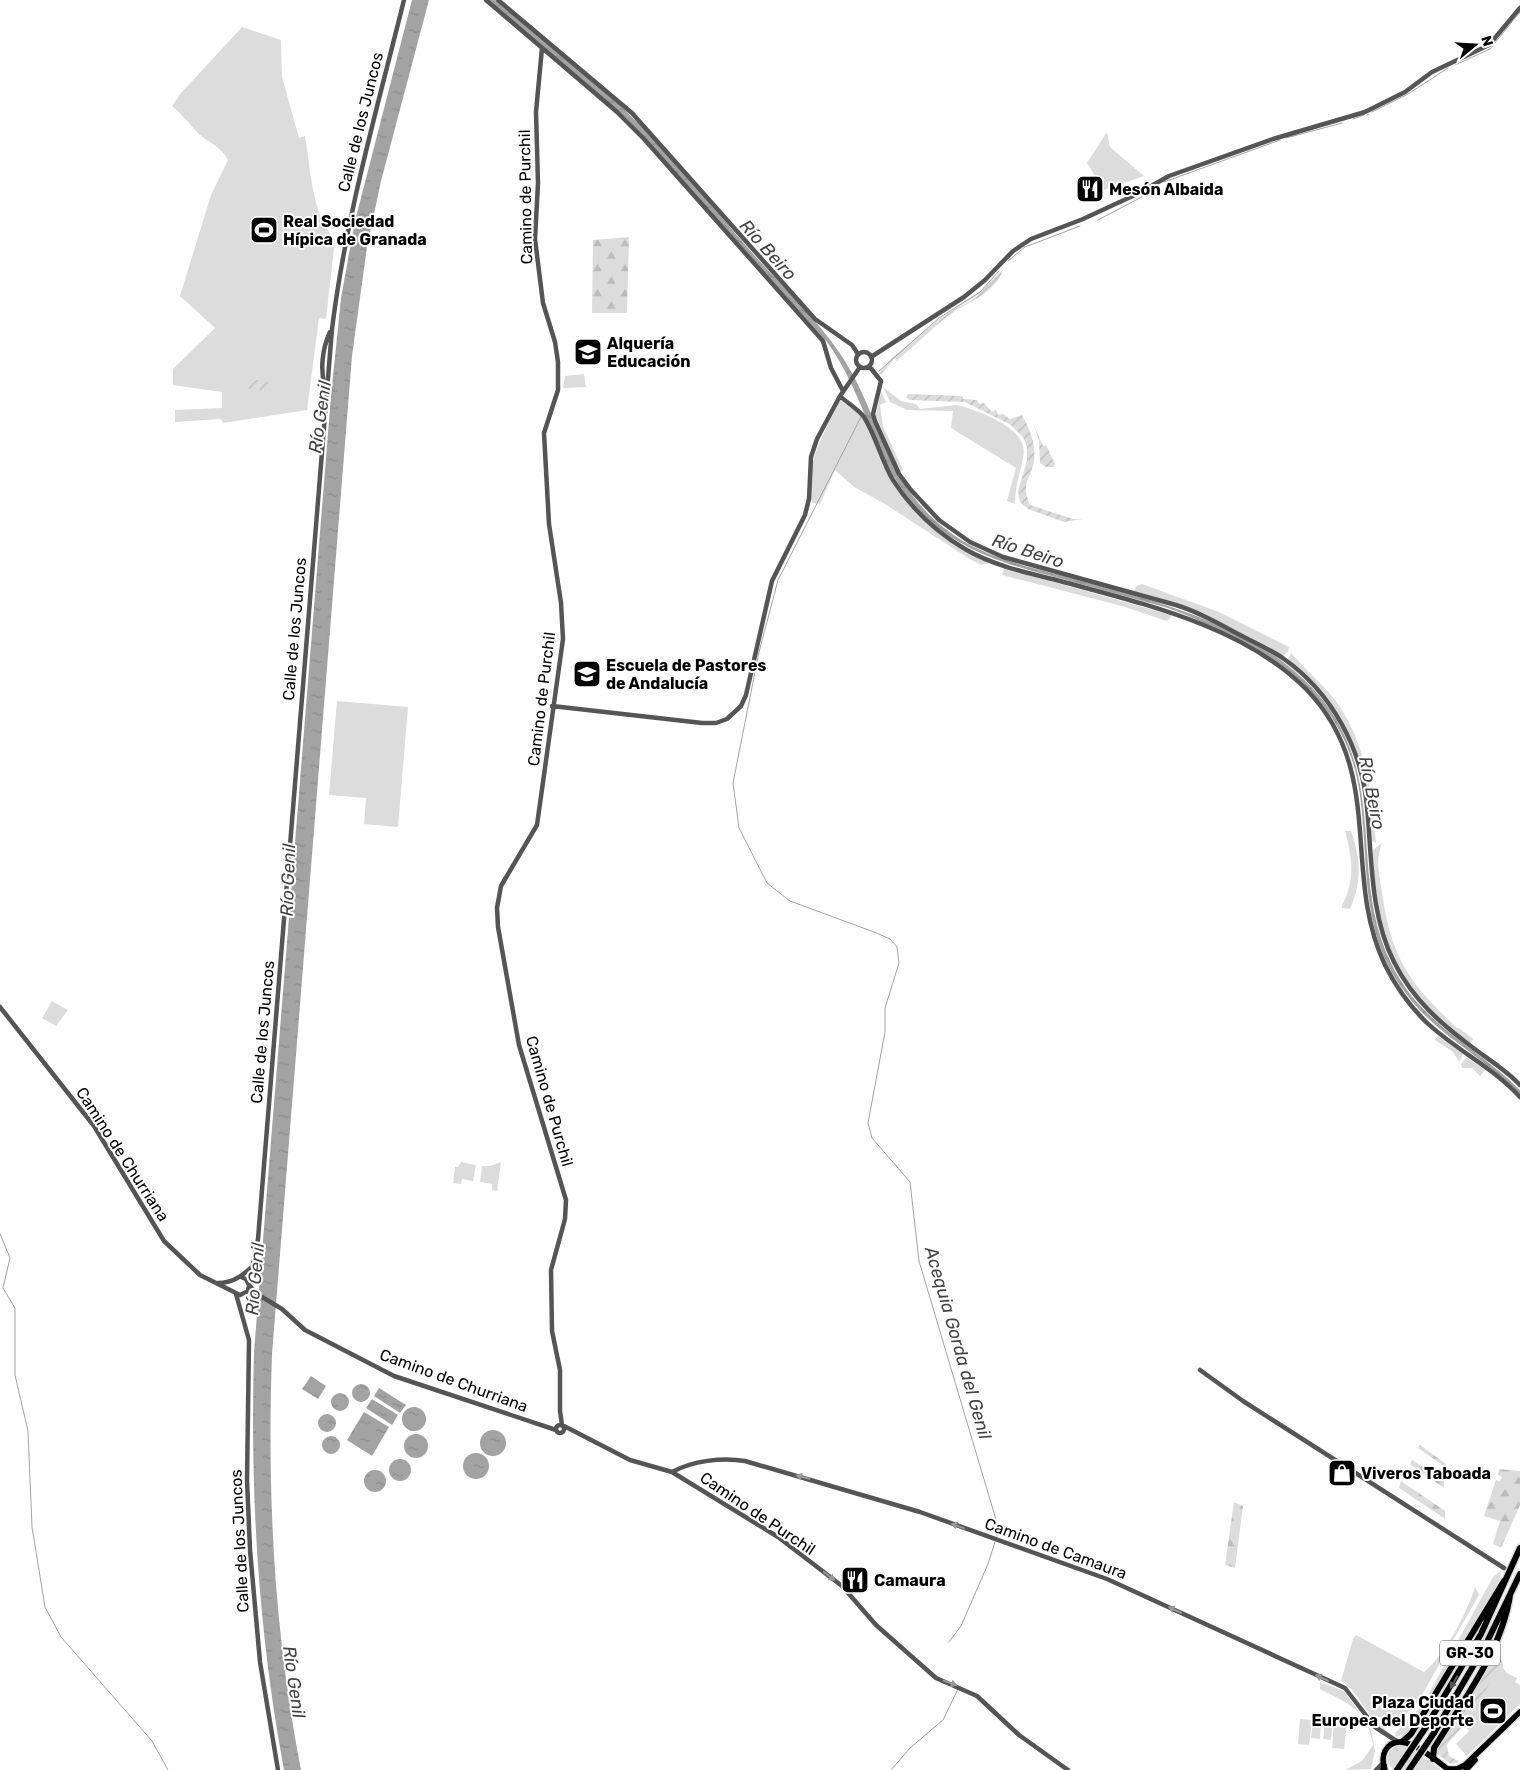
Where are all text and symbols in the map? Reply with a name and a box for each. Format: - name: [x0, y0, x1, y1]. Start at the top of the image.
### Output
- north arrow: [1450, 20, 1500, 70]
- text: N: [1477, 34, 1497, 49]
- street label: Calle de los Juncos: [334, 50, 387, 194]
- street label: Camino de Purchil: [515, 129, 536, 265]
- restaurant icon: Mesón Albaida: [1075, 174, 1105, 204]
- place label: Mesón Albaida: [1109, 180, 1223, 199]
- place label: Real Sociedad Hípica de Granada: [283, 212, 427, 249]
- sports icon: Real Sociedad Hípica de Granada: [249, 215, 279, 245]
- water label: Río Beiro: [735, 215, 801, 285]
- place label: Alquería Educación: [607, 334, 691, 371]
- school or university icon: Alquería Educación: [573, 337, 603, 367]
- water label: Río Genil: [304, 379, 336, 455]
- water label: Río Beiro: [989, 529, 1067, 573]
- street label: Calle de los Juncos: [279, 557, 310, 701]
- street label: Camino de Purchil: [524, 631, 559, 767]
- place label: Escuela de Pastores de Andalucía: [606, 656, 767, 693]
- school or university icon: Escuela de Pastores de Andalucía: [572, 659, 602, 689]
- water label: Río Beiro: [1354, 754, 1390, 832]
- water label: Río Genil: [276, 843, 300, 917]
- street label: Calle de los Juncos: [247, 960, 278, 1104]
- street label: Camino de Purchil: [522, 1034, 577, 1169]
- street label: Camino de Churriana: [72, 1084, 173, 1225]
- water label: Río Genil: [241, 1241, 269, 1316]
- water label: Acequia Gorda del Genil: [920, 1243, 996, 1443]
- street label: Camino de Churriana: [377, 1345, 530, 1416]
- shop icon: Viveros Taboada: [1327, 1458, 1357, 1488]
- place label: Viveros Taboada: [1361, 1464, 1491, 1483]
- street label: Camino de Purchil: [696, 1468, 819, 1559]
- street label: Calle de los Juncos: [226, 1469, 253, 1613]
- one-way arrow: [796, 1473, 811, 1481]
- street label: Camino de Camaura: [982, 1514, 1129, 1583]
- one-way arrow: [950, 1522, 965, 1530]
- restaurant icon: Camaura: [840, 1565, 870, 1595]
- one-way arrow: [823, 1571, 836, 1582]
- place label: Camaura: [874, 1571, 946, 1590]
- one-way arrow: [1168, 1606, 1182, 1614]
- road number: GR-30: [1440, 1640, 1500, 1666]
- water label: Río Genil: [278, 1644, 310, 1720]
- one-way arrow: [1315, 1673, 1329, 1681]
- one-way arrow: [1450, 1675, 1459, 1688]
- one-way arrow: [943, 1680, 957, 1688]
- place label: Plaza Ciudad Europea del Deporte: [1311, 1693, 1474, 1730]
- sports icon: Plaza Ciudad Europea del Deporte: [1478, 1696, 1508, 1726]

